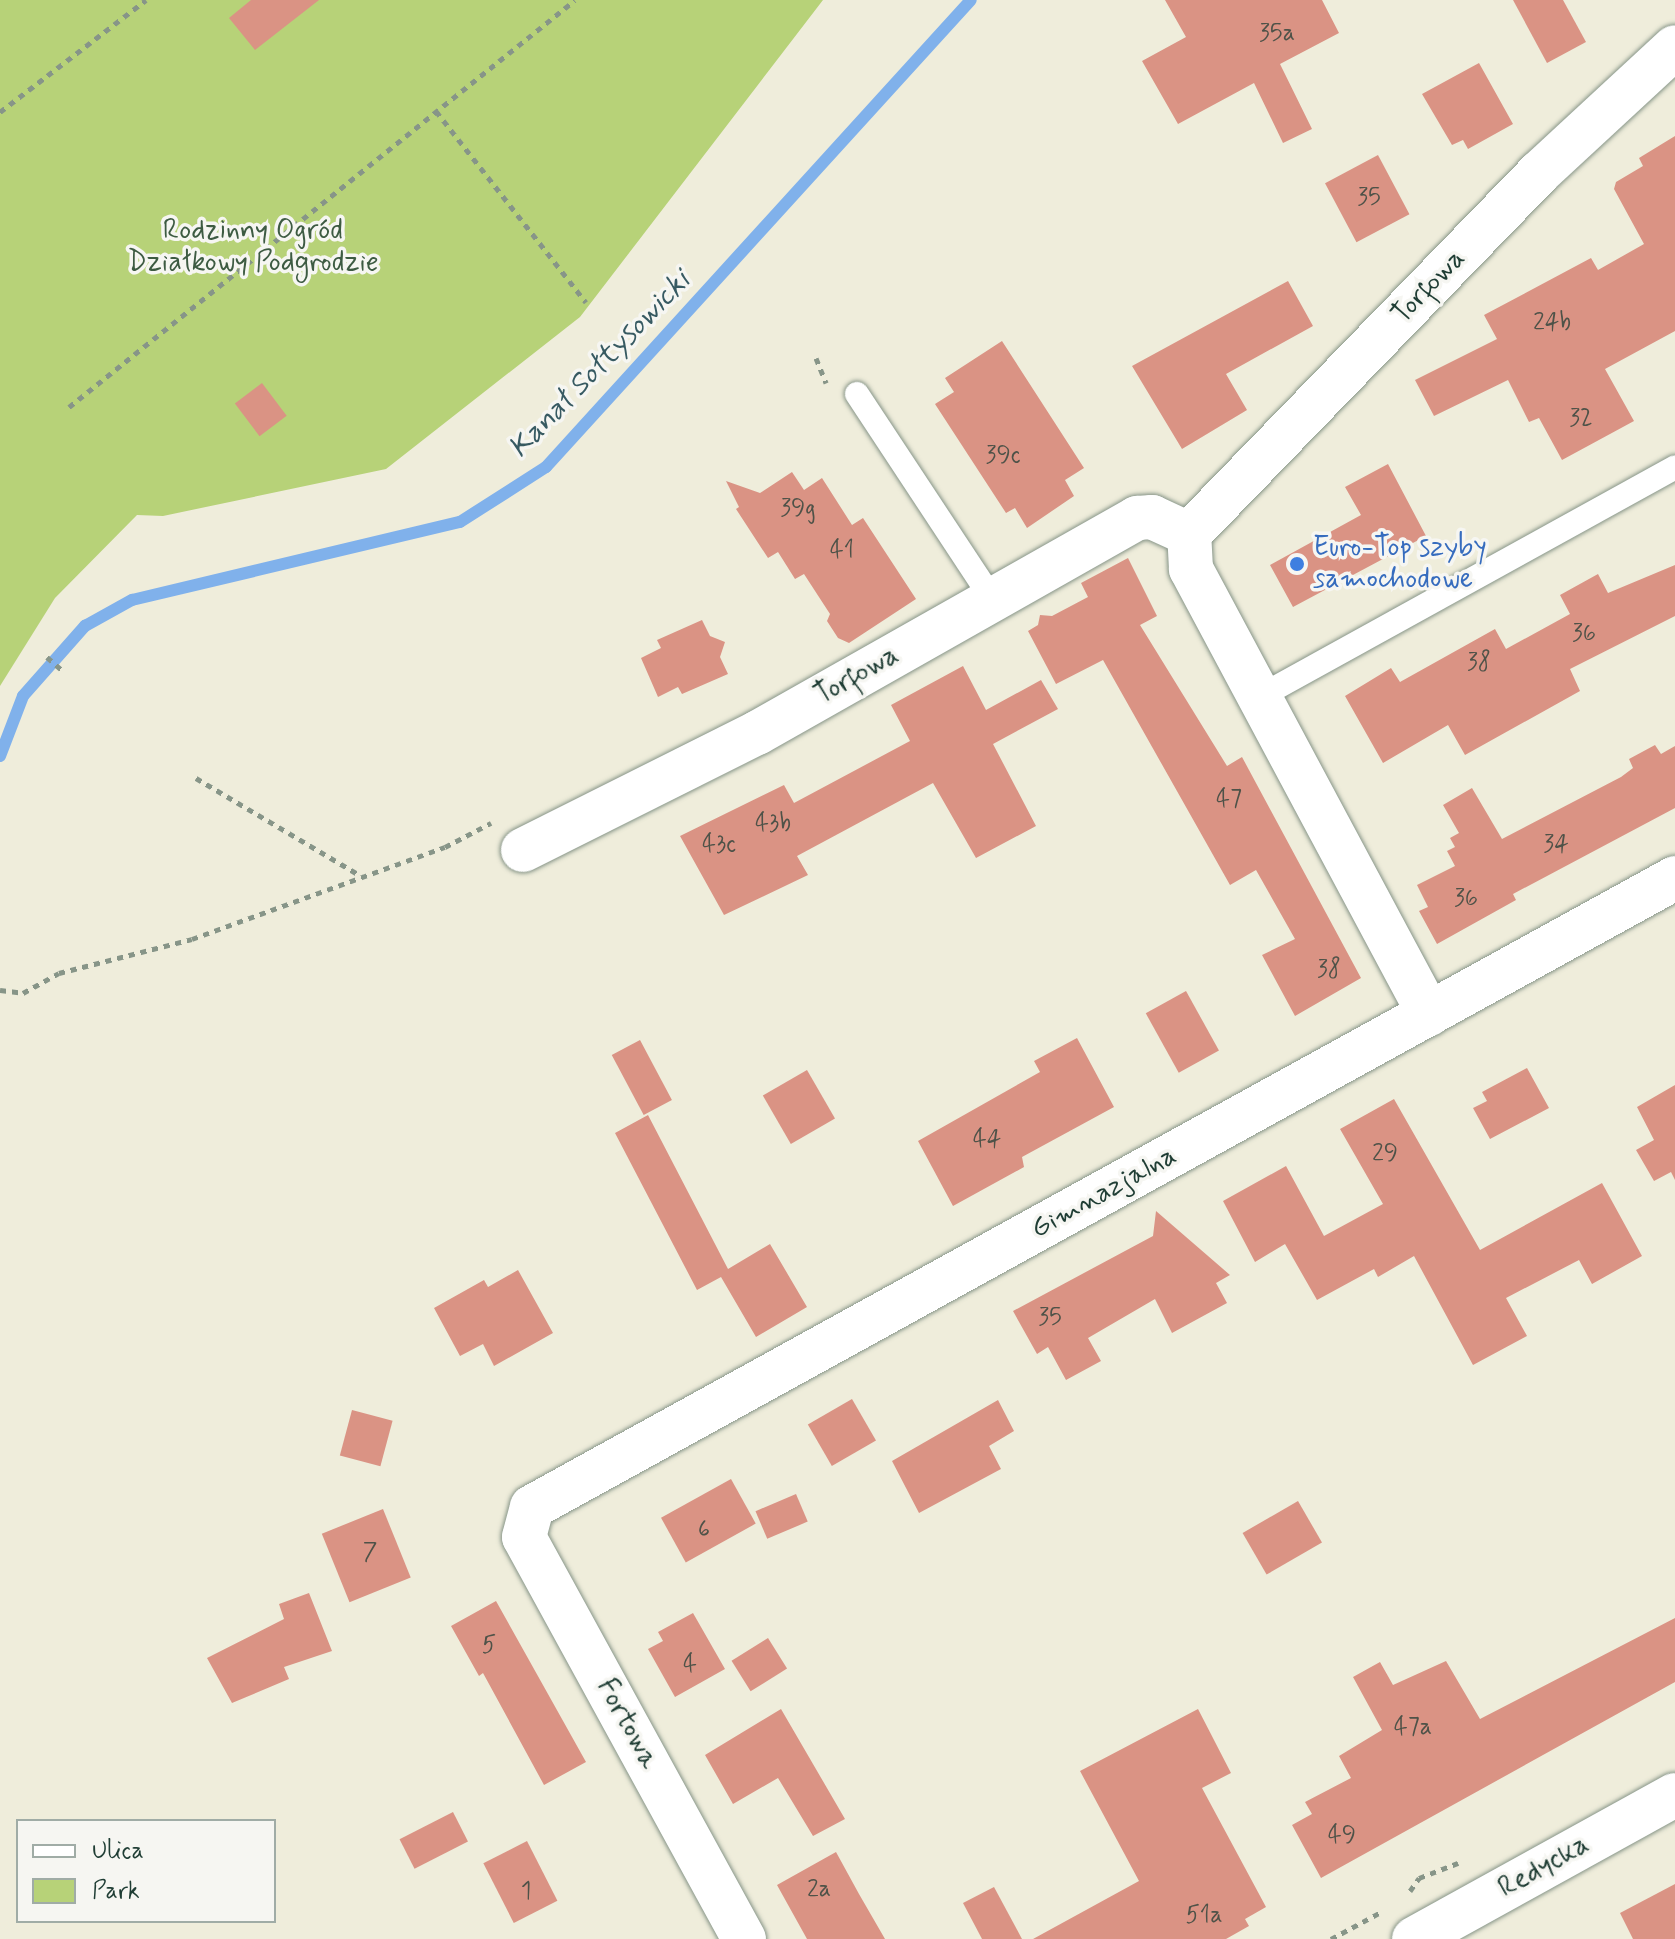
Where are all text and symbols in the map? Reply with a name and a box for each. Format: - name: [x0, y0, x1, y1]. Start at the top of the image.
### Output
- house number: 35a: [1259, 20, 1295, 48]
- house number: 35: [1357, 184, 1381, 212]
- park label: Rodzinny Ogród Działkowy Podgrodzie: [127, 214, 379, 280]
- street label: Torfowa: [1385, 242, 1473, 332]
- water label: Kanał Sołtysowicki: [502, 264, 698, 466]
- house number: 24b: [1533, 309, 1571, 337]
- house number: 32: [1569, 405, 1593, 433]
- house number: 39c: [986, 442, 1020, 470]
- house number: 39g: [780, 495, 816, 523]
- place label: Euro-Top szyby samochodowe: [1313, 531, 1488, 597]
- house number: 41: [830, 537, 854, 565]
- marker: Euro-Top szyby samochodowe: [1288, 555, 1306, 573]
- house number: 36: [1572, 620, 1596, 648]
- street label: Torfowa: [809, 639, 905, 713]
- house number: 38: [1467, 649, 1491, 677]
- house number: 47: [1216, 786, 1242, 814]
- house number: 43b: [755, 810, 791, 838]
- house number: 43c: [702, 831, 736, 859]
- house number: 34: [1543, 831, 1569, 859]
- house number: 36: [1454, 885, 1478, 913]
- house number: 38: [1317, 956, 1341, 984]
- house number: 44: [973, 1126, 1001, 1154]
- street label: Gimnazjalna: [1025, 1139, 1183, 1247]
- house number: 29: [1372, 1140, 1398, 1168]
- house number: 35: [1038, 1304, 1062, 1332]
- house number: 6: [698, 1516, 710, 1544]
- house number: 7: [363, 1539, 377, 1567]
- house number: 5: [482, 1632, 496, 1660]
- house number: 4: [683, 1651, 697, 1679]
- street label: Fortowa: [589, 1673, 665, 1775]
- house number: 47a: [1394, 1714, 1432, 1742]
- legend: [16, 1819, 276, 1923]
- house number: 49: [1328, 1822, 1356, 1850]
- street label: Redycka: [1493, 1828, 1595, 1906]
- text: Ulica: [92, 1836, 144, 1867]
- text: Park: [92, 1876, 140, 1907]
- house number: 2a: [807, 1876, 831, 1904]
- house number: 1: [521, 1878, 531, 1906]
- house number: 51a: [1185, 1902, 1223, 1930]

